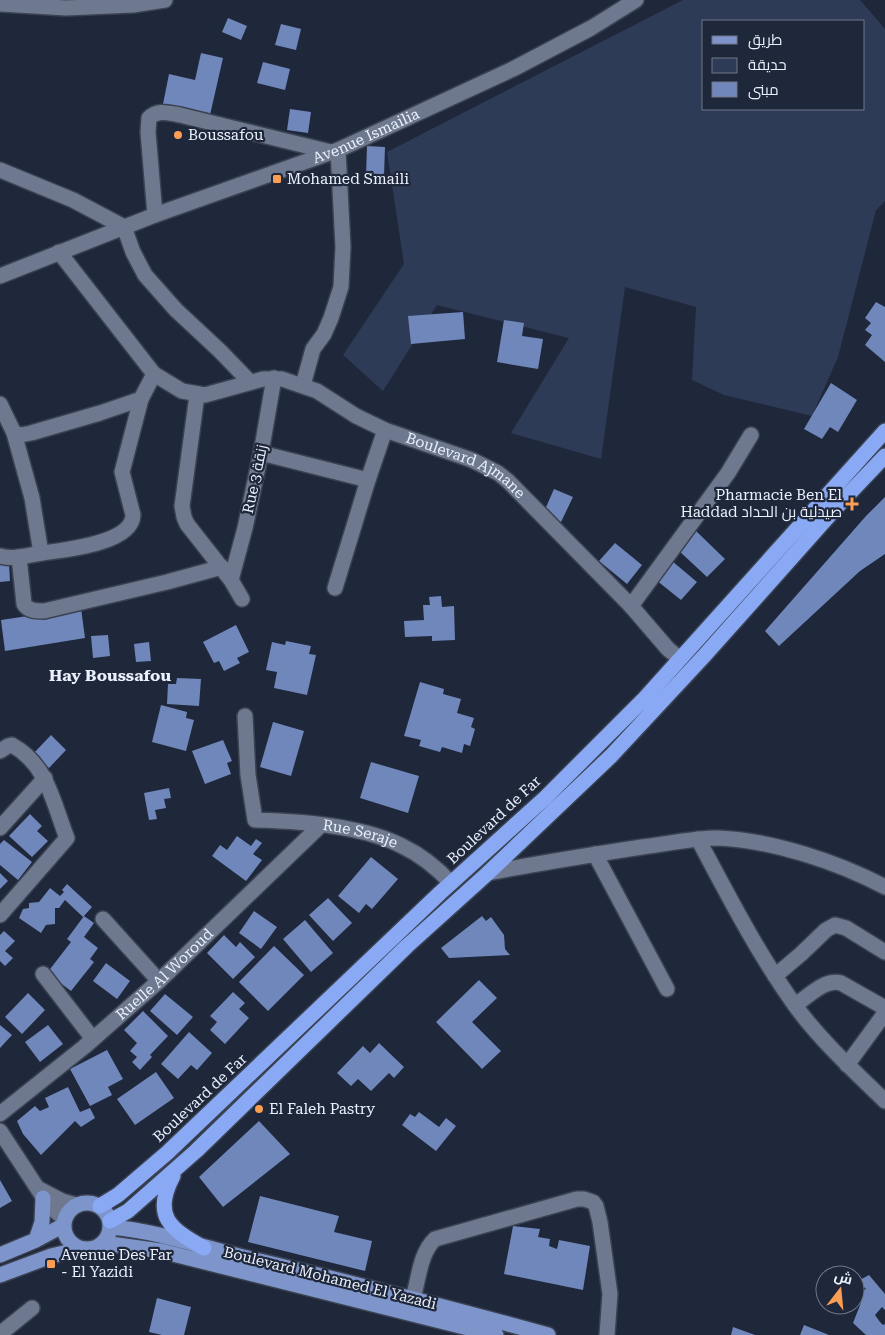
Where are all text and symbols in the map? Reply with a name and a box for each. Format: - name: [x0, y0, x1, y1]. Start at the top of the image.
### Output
- legend: [702, 20, 865, 110]
- text: طريق: [748, 31, 782, 50]
- text: حديقة: [748, 56, 787, 74]
- text: مبنى: [748, 81, 779, 100]
- street label: Avenue Ismailia: [310, 105, 422, 167]
- place label: Boussafou: [188, 126, 264, 144]
- marker: Boussafou: [172, 129, 184, 141]
- place label: Mohamed Smaili: [287, 170, 409, 188]
- marker: Mohamed Smaili: [271, 173, 283, 185]
- street label: Boulevard Ajmane: [403, 429, 529, 502]
- street label: Rue 3 زنقة: [239, 443, 271, 515]
- place label: Pharmacie Ben El Haddad صيدلية بن الحداد: [681, 486, 842, 522]
- marker: Pharmacie Ben El Haddad صيدلية بن الحداد: [846, 498, 858, 510]
- district label: Hay Boussafou: [49, 666, 171, 685]
- street label: Boulevard de Far: [443, 772, 545, 868]
- street label: Rue Seraje: [322, 816, 400, 852]
- street label: Ruelle Al Woroud: [112, 925, 217, 1024]
- street label: Boulevard de Far: [149, 1050, 251, 1146]
- place label: El Faleh Pastry: [269, 1100, 375, 1118]
- marker: El Faleh Pastry: [253, 1103, 265, 1115]
- street label: Boulevard Mohamed El Yazadi: [222, 1243, 438, 1313]
- place label: Avenue Des Far - El Yazidi: [61, 1246, 172, 1281]
- marker: Avenue Des Far - El Yazidi: [45, 1258, 57, 1270]
- north arrow: [815, 1265, 865, 1315]
- text: ش: [832, 1267, 854, 1289]

